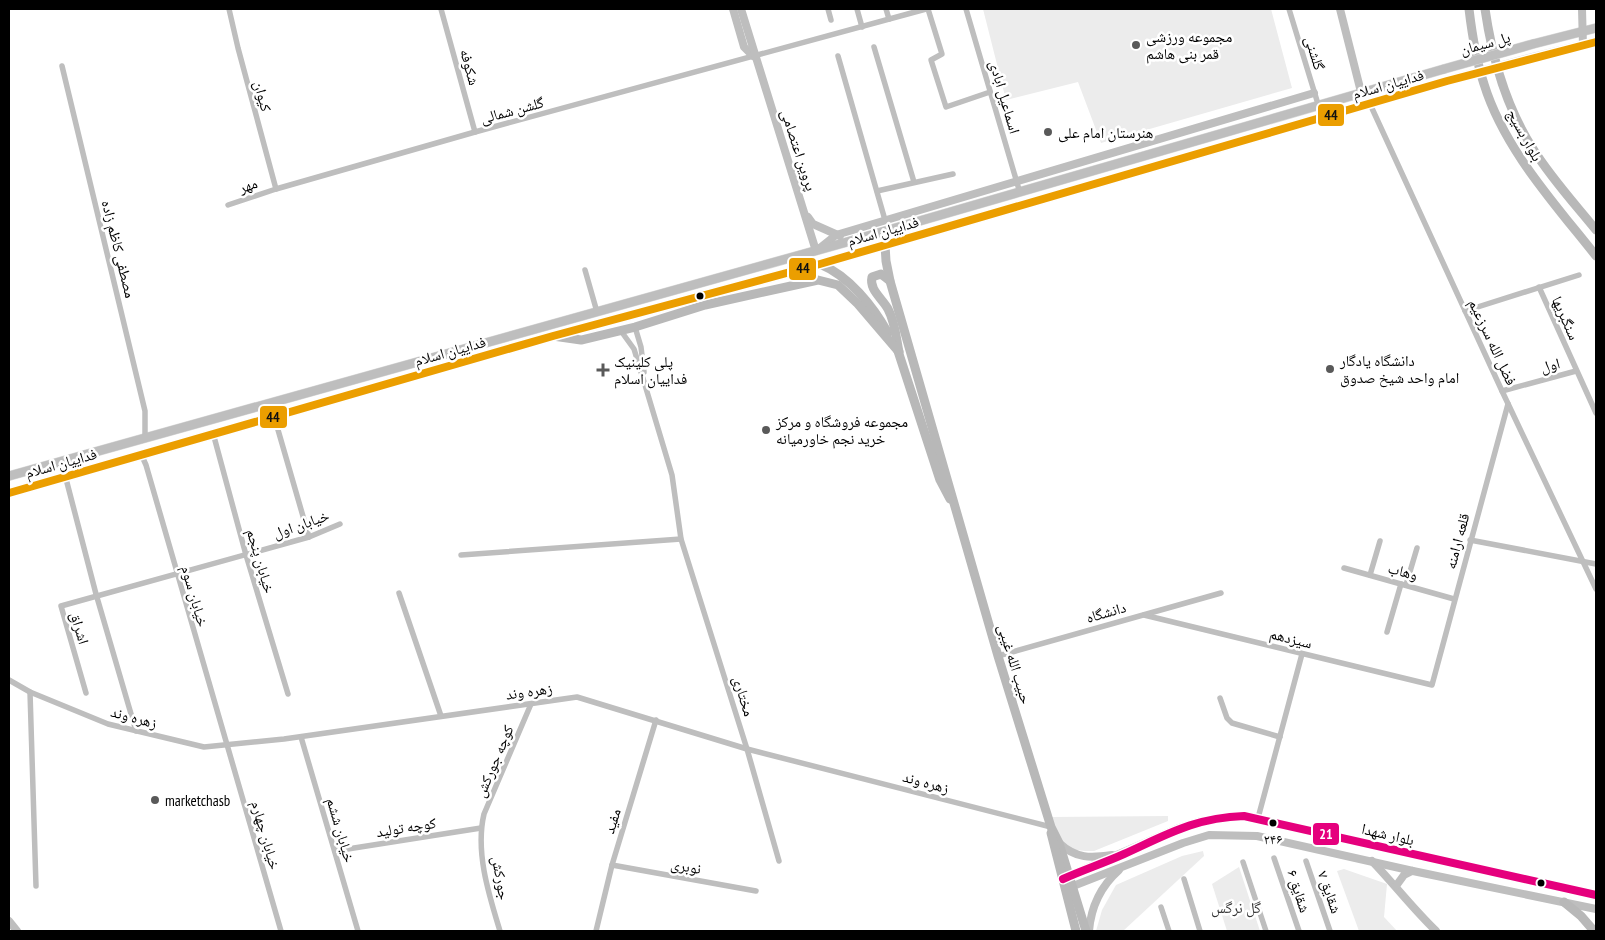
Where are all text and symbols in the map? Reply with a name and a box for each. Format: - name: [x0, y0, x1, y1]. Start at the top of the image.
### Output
- place label: مجموعه ورزشی قمر بنی هاشم: [1146, 27, 1233, 64]
- street label: پل سیمان: [1458, 27, 1512, 60]
- street label: گلشنی: [1300, 34, 1329, 73]
- marker: مجموعه ورزشی قمر بنی هاشم: [1130, 39, 1142, 51]
- street label: شکوفه: [456, 47, 484, 87]
- street label: اسماعیل ابادی: [985, 58, 1025, 136]
- street label: فداییان اسلام: [1350, 65, 1426, 104]
- street label: کیوان: [249, 79, 276, 114]
- street label: گلشن شمالی: [478, 92, 547, 129]
- line badge: 44: [1317, 103, 1345, 127]
- text: 44: [1324, 106, 1338, 124]
- street label: بلوار بسیج: [1502, 106, 1547, 165]
- street label: پروین اعتصامی: [776, 107, 821, 193]
- place label: هنرستان امام علی: [1058, 123, 1153, 143]
- marker: هنرستان امام علی: [1042, 126, 1054, 138]
- street label: مهر: [235, 173, 260, 197]
- street label: مصطفی کاظم زاده: [97, 198, 140, 300]
- street label: فداییان اسلام: [845, 212, 921, 251]
- line badge: 44: [788, 257, 817, 281]
- text: 44: [796, 259, 810, 277]
- unlabelled marker: [695, 291, 705, 301]
- street label: سنگبریها: [1548, 293, 1584, 343]
- street label: فضل الله سرزعیم: [1464, 296, 1521, 389]
- street label: فداییان اسلام: [412, 332, 488, 371]
- place label: دانشگاه یادگار امام واحد شیخ صدوق: [1339, 351, 1459, 388]
- place label: پلی کلینیک فداییان اسلام: [614, 352, 687, 389]
- street label: اول: [1538, 353, 1562, 378]
- marker: پلی کلینیک فداییان اسلام: [596, 363, 610, 377]
- marker: دانشگاه یادگار امام واحد شیخ صدوق: [1324, 363, 1336, 375]
- line badge: 44: [259, 405, 288, 429]
- text: 44: [266, 408, 280, 426]
- place label: مجموعه فروشگاه و مرکز خرید نجم خاورمیانه: [775, 412, 908, 449]
- marker: مجموعه فروشگاه و مرکز خرید نجم خاورمیانه: [760, 424, 772, 436]
- street label: فداییان اسلام: [23, 444, 99, 483]
- street label: خیابان اول: [270, 505, 332, 543]
- street label: قلعه ارامنه: [1440, 511, 1474, 571]
- street label: خیابان پنجم: [242, 527, 279, 596]
- street label: وهاب: [1386, 558, 1420, 584]
- street label: خیابان سوم: [176, 563, 213, 630]
- street label: دانشگاه: [1084, 597, 1128, 627]
- street label: اشراق: [65, 610, 94, 647]
- street label: حبیب الله غیبی: [993, 622, 1036, 707]
- street label: سیزدهم: [1268, 624, 1314, 653]
- street label: مختاری: [728, 674, 759, 719]
- street label: زهره وند: [504, 678, 554, 704]
- street label: زهره وند: [109, 702, 159, 732]
- street label: کوچه جورکش: [470, 722, 519, 800]
- street label: زهره وند: [901, 767, 951, 797]
- place label: marketchasb: [165, 791, 230, 810]
- marker: marketchasb: [149, 794, 161, 806]
- street label: خیابان ششم: [322, 795, 359, 865]
- street label: خیابان چهارم: [246, 798, 285, 872]
- street label: مفید: [599, 806, 625, 836]
- street label: کوچه تولید: [375, 813, 437, 841]
- marker: ۲۴۶: [1268, 818, 1278, 828]
- street label: بلوار شهدا: [1360, 819, 1416, 849]
- line badge: 21: [1312, 822, 1340, 846]
- text: 21: [1319, 825, 1333, 843]
- place label: ۲۴۶: [1264, 830, 1282, 848]
- street label: نوبری: [669, 854, 703, 879]
- street label: جورکش: [487, 855, 514, 902]
- street label: شقایق ۶: [1282, 867, 1315, 915]
- street label: شقایق ۷: [1313, 868, 1346, 916]
- unlabelled marker: [1536, 878, 1546, 888]
- park label: گل نرگس: [1211, 898, 1261, 918]

